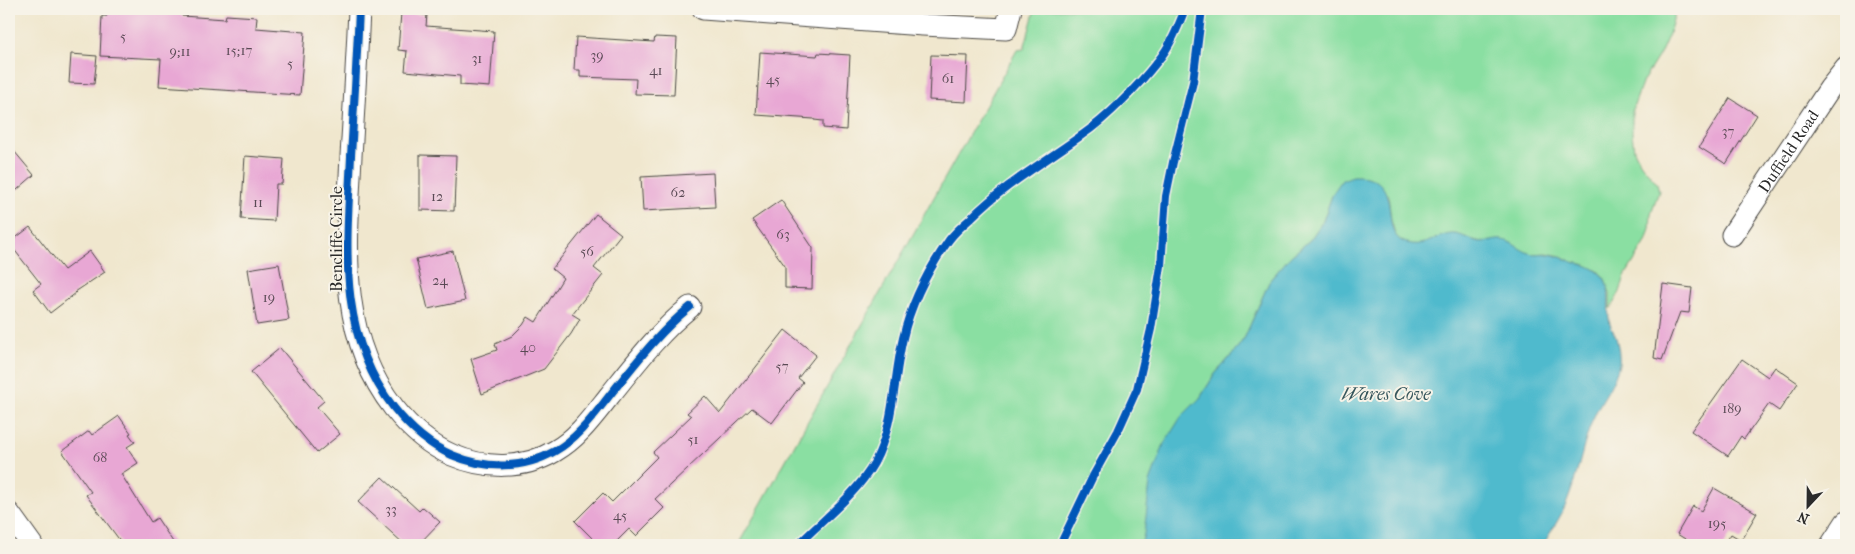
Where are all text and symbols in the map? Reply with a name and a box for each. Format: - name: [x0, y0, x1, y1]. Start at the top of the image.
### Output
- house number: 5: [120, 28, 126, 45]
- house number: 15;17: [226, 42, 252, 59]
- house number: 9;11: [170, 43, 190, 60]
- house number: 39: [590, 47, 604, 64]
- house number: 31: [472, 50, 482, 67]
- house number: 5: [287, 55, 293, 72]
- house number: 41: [649, 62, 663, 79]
- house number: 61: [942, 70, 954, 87]
- house number: 45: [766, 71, 780, 88]
- street label: Duffield Road: [1754, 106, 1823, 196]
- house number: 37: [1722, 123, 1734, 140]
- house number: 62: [671, 184, 685, 201]
- street label: Bencliffe Circle: [327, 186, 346, 292]
- house number: 12: [431, 188, 443, 205]
- house number: 11: [253, 194, 263, 211]
- house number: 63: [776, 226, 790, 243]
- house number: 56: [580, 243, 594, 260]
- house number: 24: [432, 272, 448, 289]
- house number: 19: [263, 289, 275, 306]
- house number: 40: [520, 339, 536, 356]
- house number: 57: [776, 358, 789, 375]
- water label: Wares Cove: [1341, 384, 1431, 405]
- house number: 189: [1722, 400, 1742, 417]
- house number: 51: [687, 431, 699, 448]
- house number: 68: [93, 449, 107, 466]
- north arrow: [1782, 482, 1832, 532]
- house number: 33: [385, 501, 397, 518]
- house number: 45: [613, 507, 627, 524]
- text: N: [1795, 508, 1811, 527]
- house number: 195: [1708, 515, 1726, 532]

